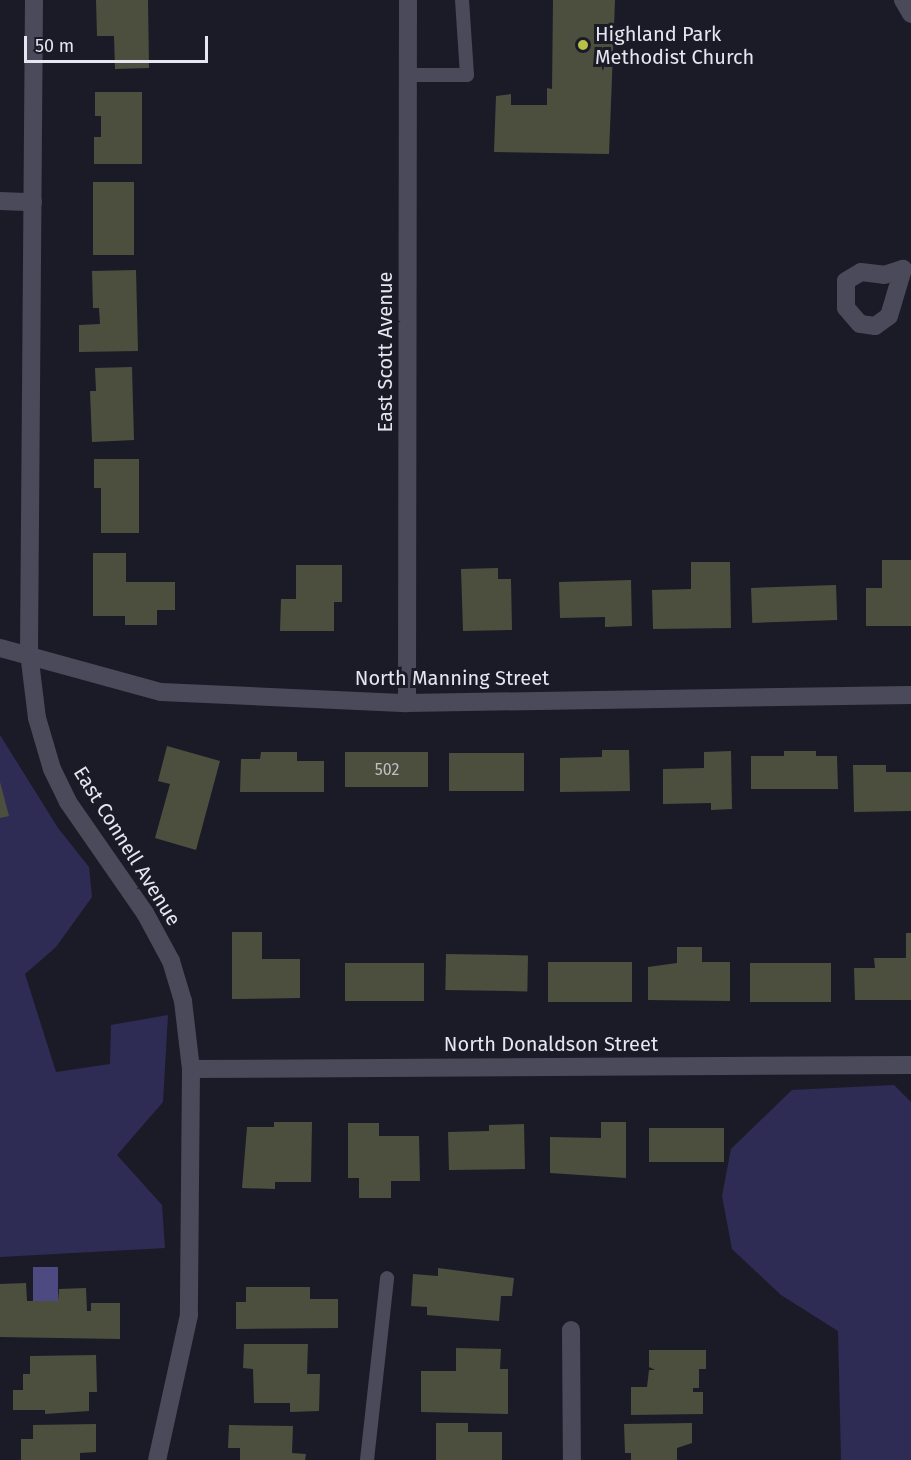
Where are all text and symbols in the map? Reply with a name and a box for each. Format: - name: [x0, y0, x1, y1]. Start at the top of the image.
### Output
- place label: Highland Park Methodist Church: [595, 22, 754, 69]
- scale bar: [27, 24, 212, 62]
- text: 50 m: [35, 35, 74, 57]
- marker: Highland Park Methodist Church: [576, 38, 590, 52]
- street label: East Scott Avenue: [373, 272, 397, 432]
- street label: North Manning Street: [355, 666, 549, 690]
- house number: 502: [375, 760, 399, 780]
- street label: East Connell Avenue: [68, 762, 186, 930]
- street label: North Donaldson Street: [444, 1032, 658, 1056]

